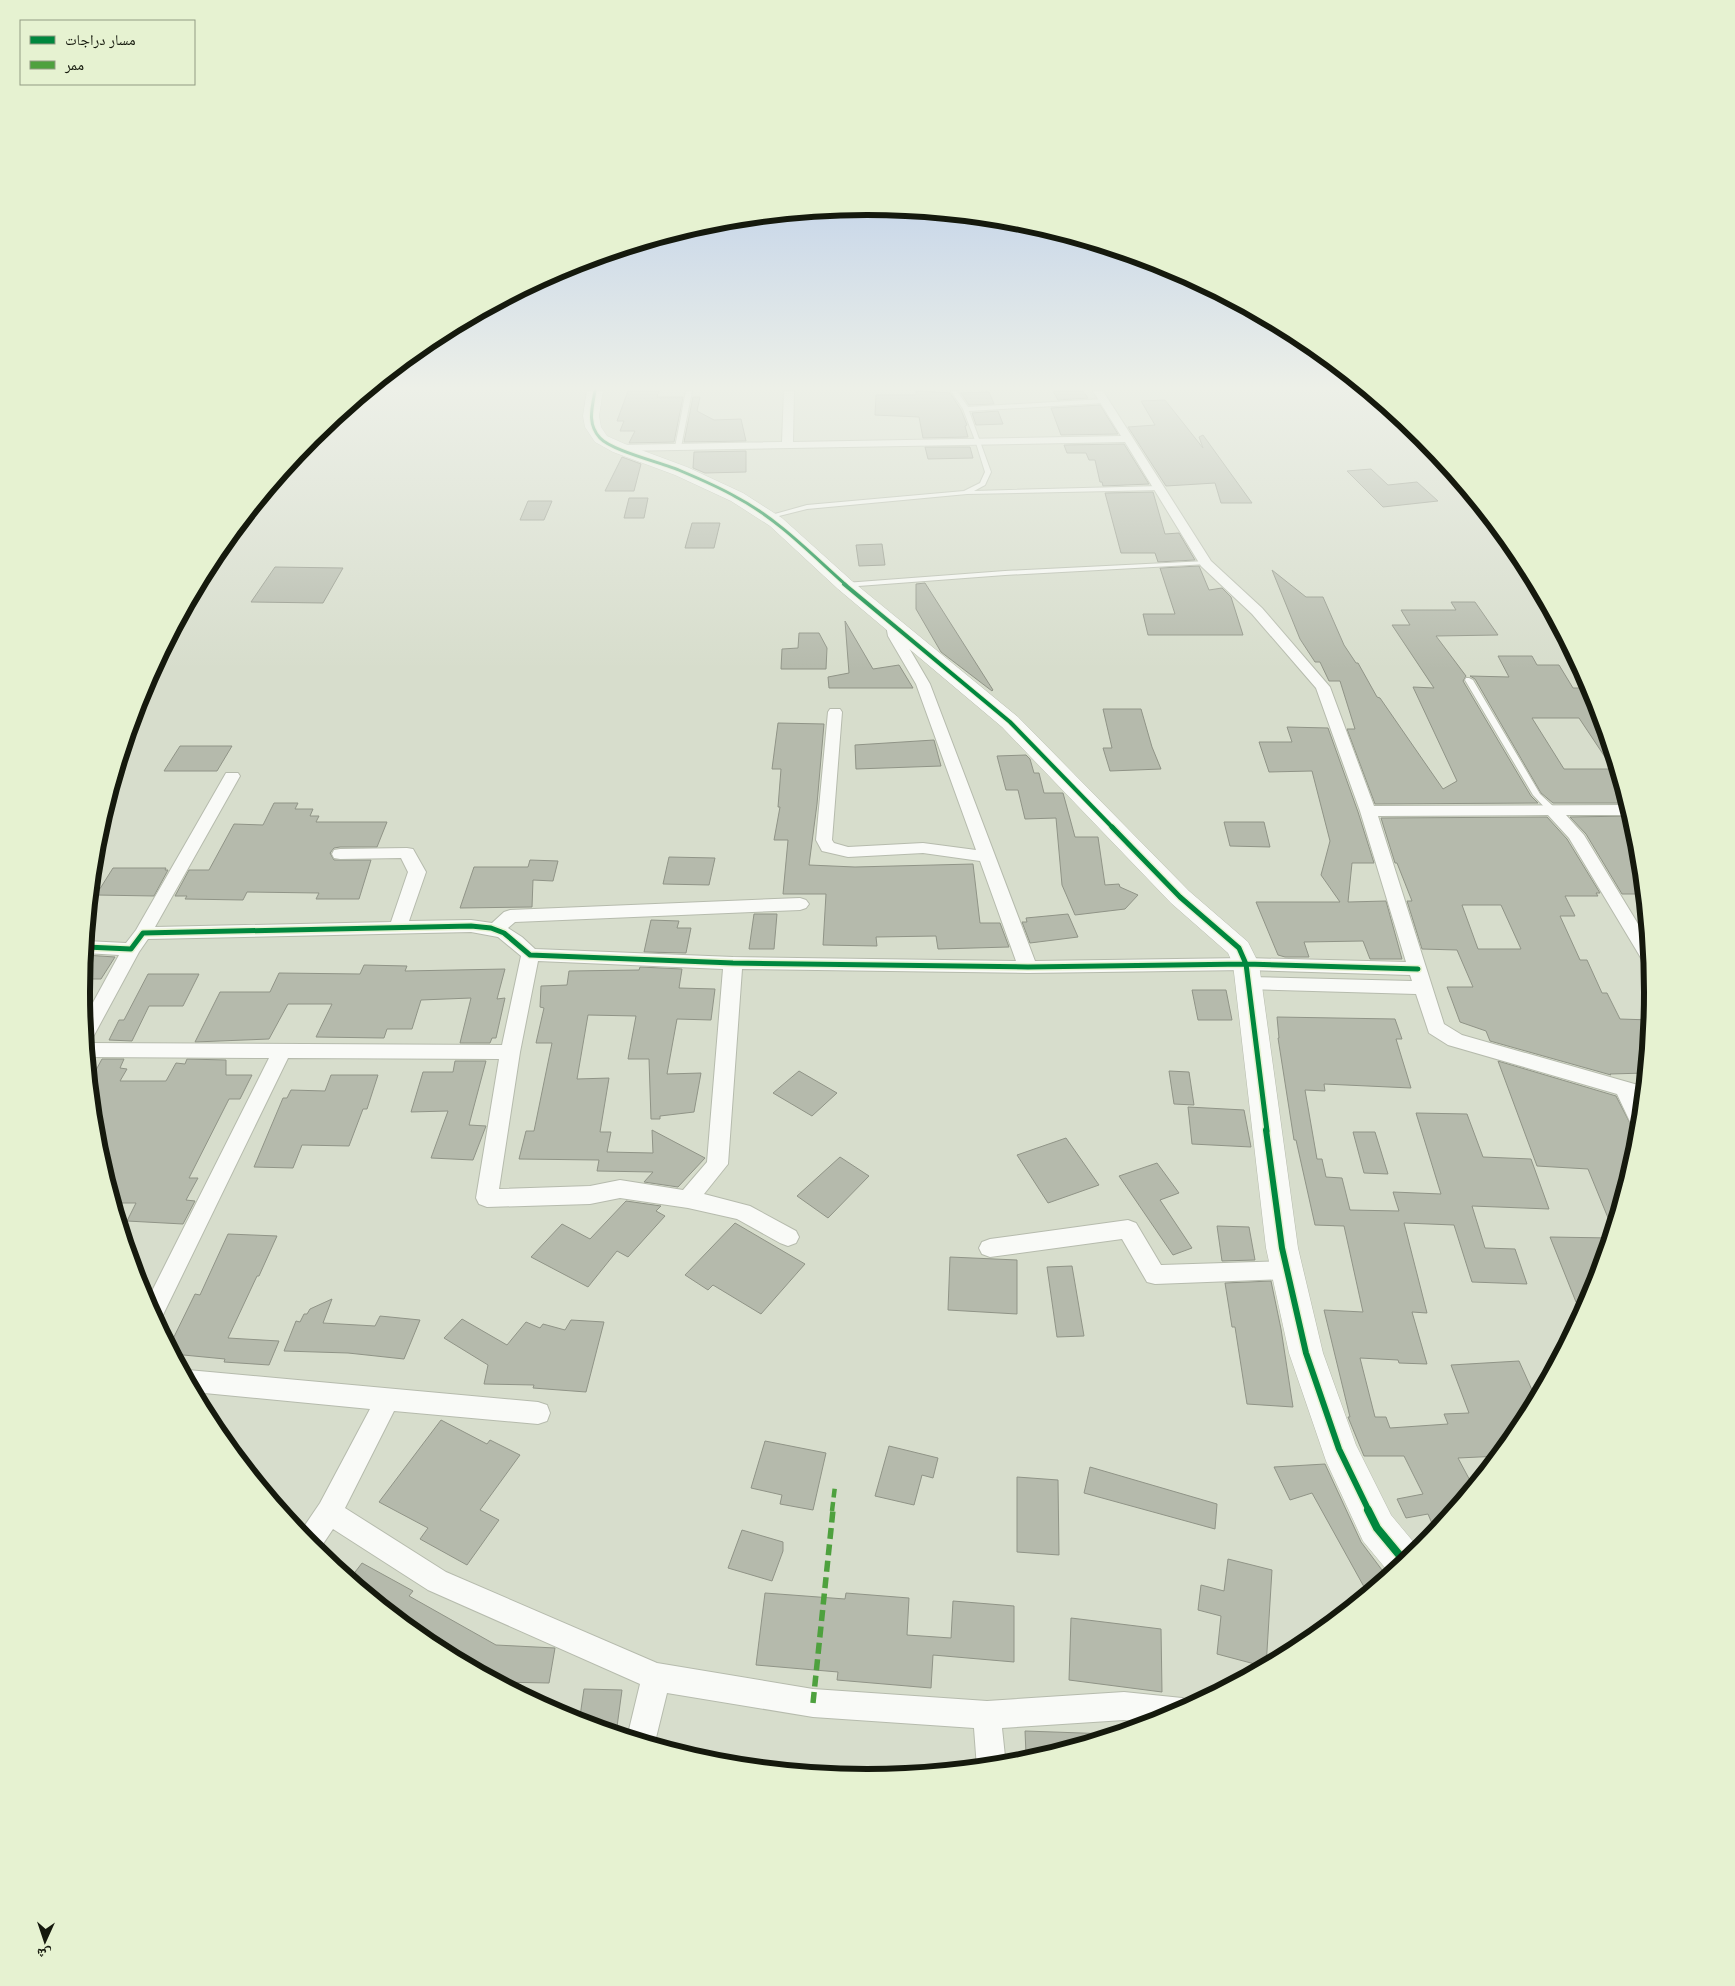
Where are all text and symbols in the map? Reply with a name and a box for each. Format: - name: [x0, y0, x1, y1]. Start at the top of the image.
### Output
- legend: [20, 20, 195, 85]
- text: مسار دراجات: [65, 31, 136, 49]
- text: ممر: [64, 56, 84, 74]
- north arrow: [20, 1916, 70, 1966]
- text: ش: [36, 1945, 52, 1962]

